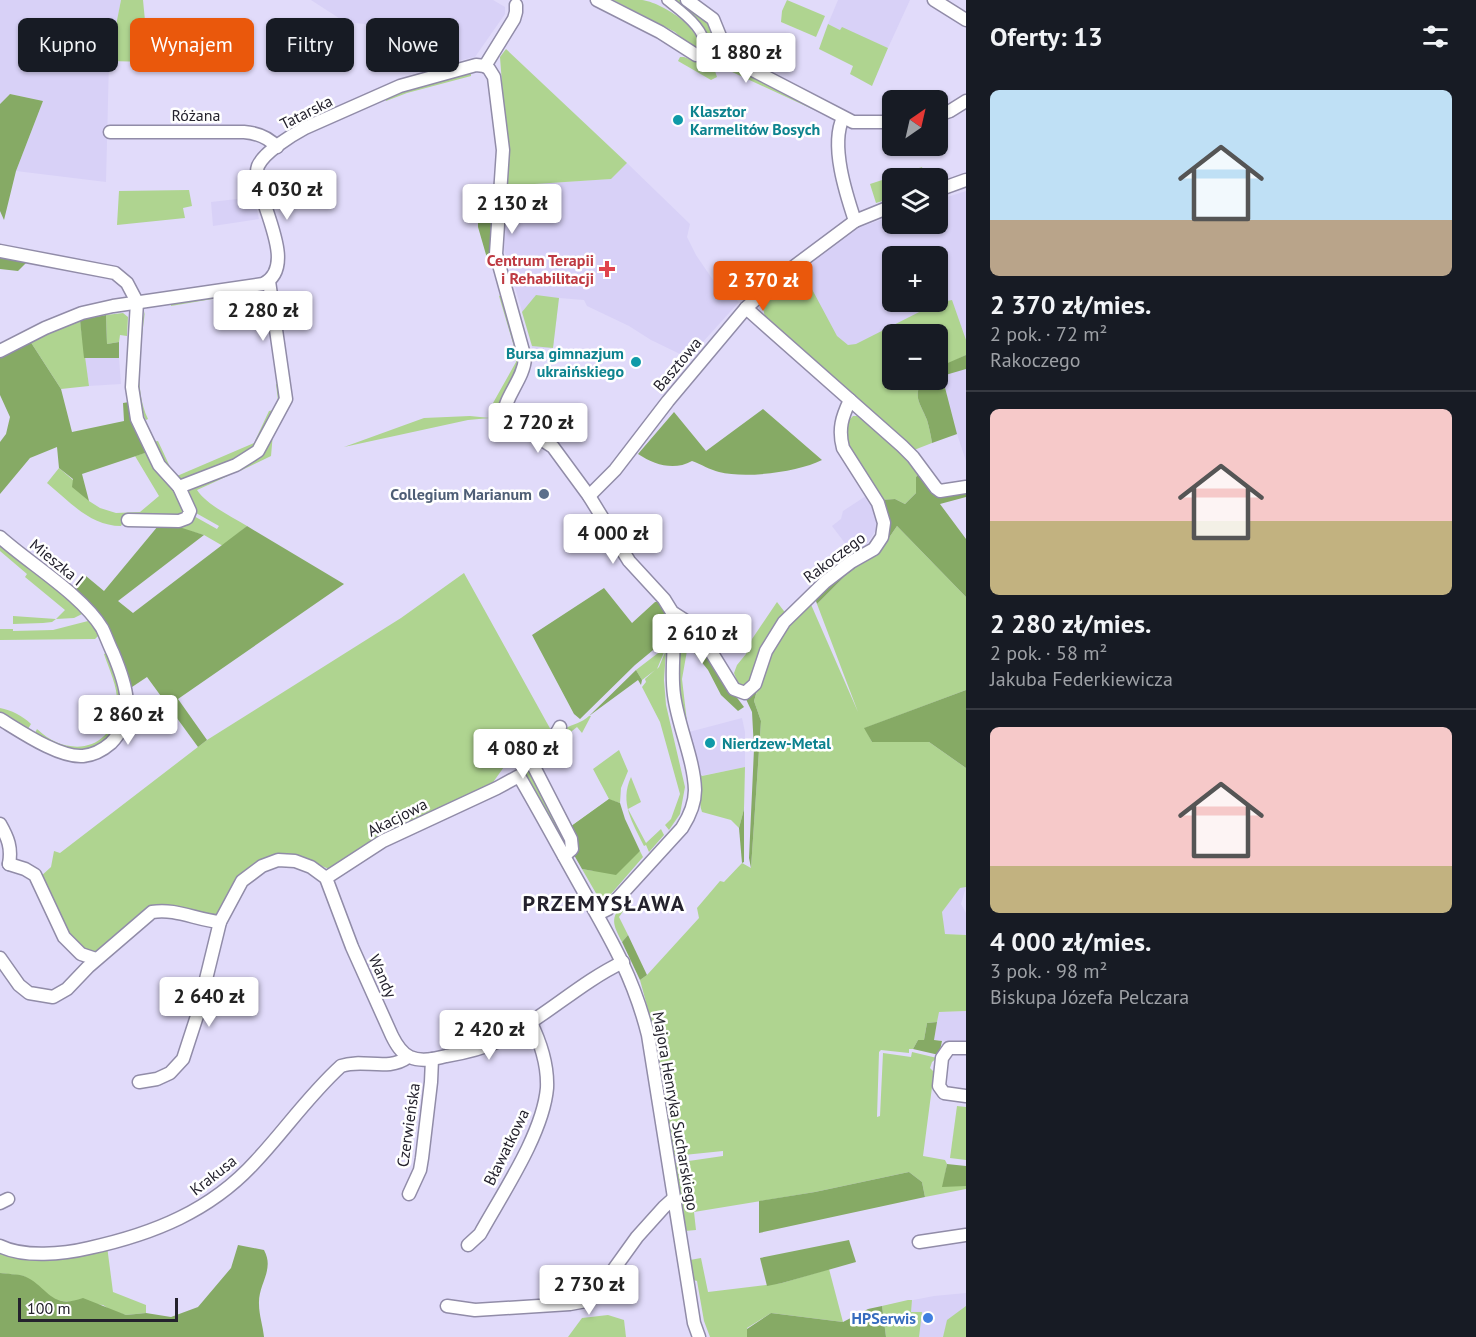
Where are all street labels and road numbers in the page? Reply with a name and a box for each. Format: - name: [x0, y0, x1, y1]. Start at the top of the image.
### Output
- street label: Tatarska: [276, 90, 336, 134]
- street label: Różana: [172, 105, 220, 125]
- street label: Basztowa: [649, 333, 705, 395]
- street label: Rakoczego: [799, 527, 869, 587]
- street label: Mieszka I: [26, 534, 88, 590]
- street label: Akacjowa: [364, 793, 430, 841]
- street label: Wandy: [365, 951, 402, 1001]
- street label: Majora Henryka Sucharskiego: [649, 1010, 703, 1212]
- street label: Czerwieńska: [392, 1082, 424, 1168]
- street label: Bławatkowa: [479, 1105, 533, 1189]
- street label: Krakusa: [186, 1151, 240, 1199]

